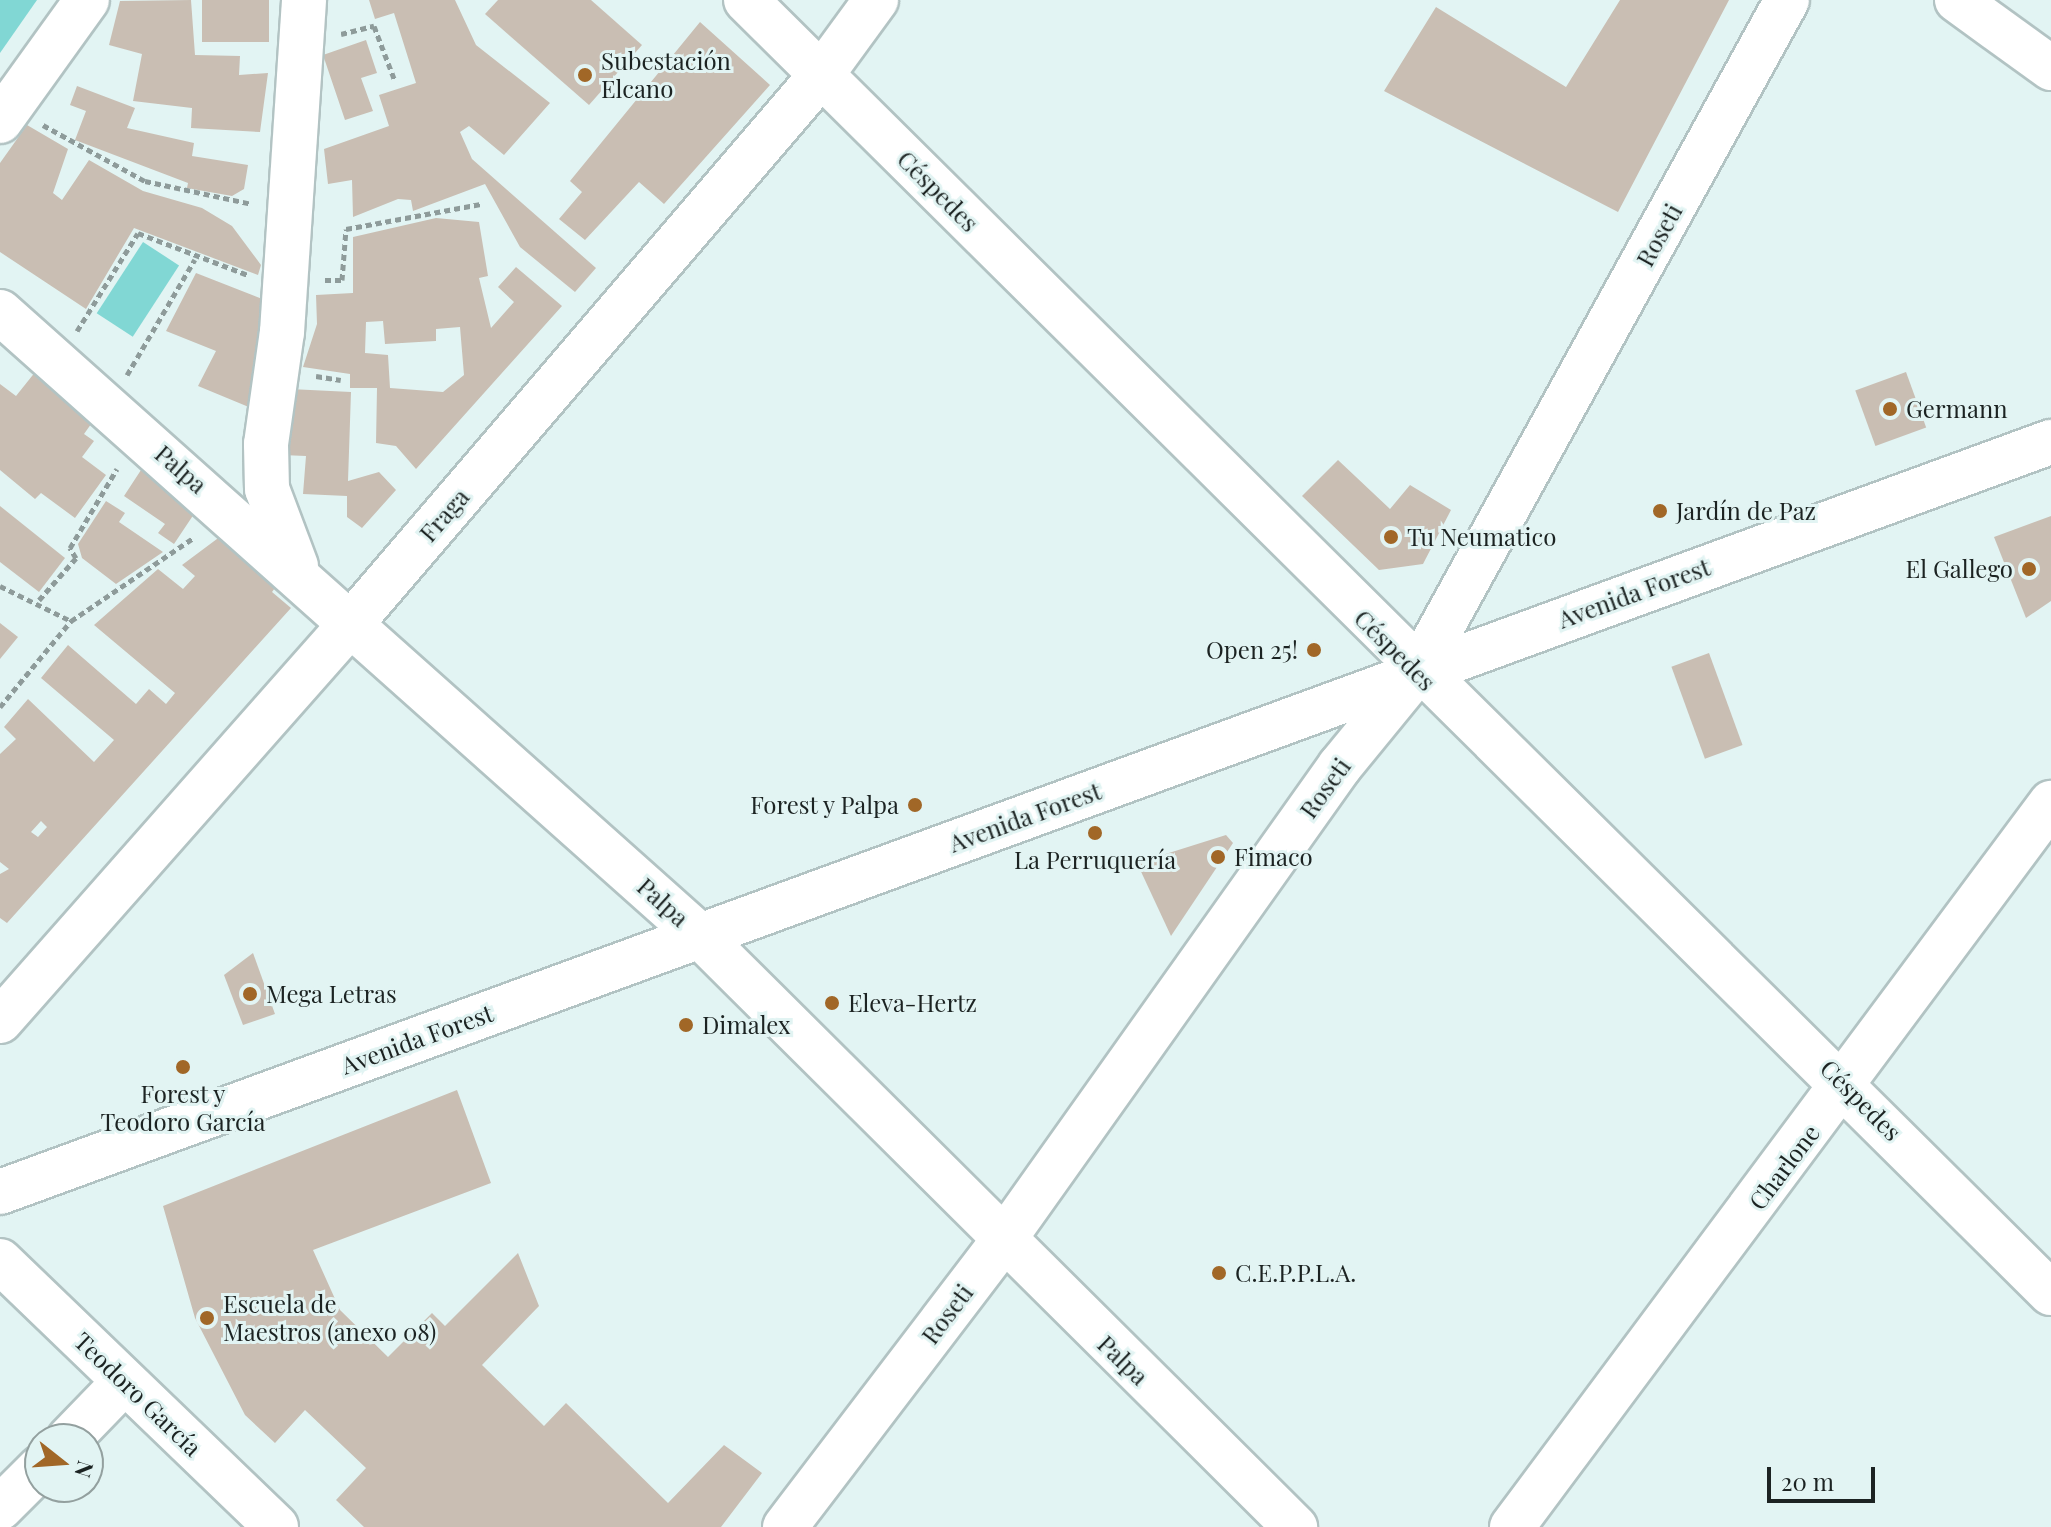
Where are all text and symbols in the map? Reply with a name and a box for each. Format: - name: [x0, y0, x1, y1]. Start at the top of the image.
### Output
- place label: Subestación Elcano: [601, 47, 731, 103]
- marker: Subestación Elcano: [576, 66, 594, 84]
- street label: Céspedes: [892, 145, 984, 237]
- street label: Roseti: [1630, 199, 1688, 271]
- place label: Germann: [1906, 395, 2008, 423]
- marker: Germann: [1881, 400, 1899, 418]
- street label: Palpa: [149, 439, 213, 499]
- street label: Fraga: [413, 483, 475, 547]
- place label: Jardín de Paz: [1676, 497, 1816, 525]
- marker: Jardín de Paz: [1651, 502, 1669, 520]
- place label: Tu Neumatico: [1407, 523, 1556, 551]
- marker: Tu Neumatico: [1382, 528, 1400, 546]
- street label: Avenida Forest: [1554, 552, 1714, 634]
- place label: El Gallego: [1906, 555, 2013, 583]
- marker: El Gallego: [2020, 560, 2038, 578]
- street label: Céspedes: [1349, 604, 1441, 696]
- place label: Open 25!: [1206, 636, 1298, 664]
- marker: Open 25!: [1305, 641, 1323, 659]
- street label: Roseti: [1294, 752, 1356, 824]
- street label: Avenida Forest: [945, 776, 1105, 858]
- place label: Forest y Palpa: [749, 791, 899, 819]
- marker: Forest y Palpa: [906, 796, 924, 814]
- marker: La Perruquería: [1086, 824, 1104, 842]
- place label: Fimaco: [1234, 843, 1313, 871]
- place label: La Perruquería: [1014, 846, 1176, 874]
- marker: Fimaco: [1209, 848, 1227, 866]
- street label: Palpa: [632, 872, 694, 932]
- place label: Mega Letras: [266, 980, 397, 1008]
- marker: Mega Letras: [241, 985, 259, 1003]
- place label: Eleva-Hertz: [848, 989, 977, 1017]
- marker: Eleva-Hertz: [823, 994, 841, 1012]
- street label: Avenida Forest: [337, 998, 497, 1080]
- place label: Dimalex: [702, 1011, 791, 1039]
- marker: Dimalex: [677, 1016, 695, 1034]
- street label: Céspedes: [1815, 1054, 1907, 1146]
- marker: Forest y Teodoro García: [174, 1058, 192, 1076]
- place label: Forest y Teodoro García: [100, 1080, 266, 1136]
- street label: Charlone: [1743, 1119, 1825, 1215]
- place label: C.E.P.P.L.A.: [1235, 1259, 1356, 1287]
- marker: C.E.P.P.L.A.: [1210, 1264, 1228, 1282]
- street label: Roseti: [915, 1279, 979, 1349]
- place label: Escuela de Maestros (anexo 08): [223, 1290, 436, 1346]
- marker: Escuela de Maestros (anexo 08): [198, 1309, 216, 1327]
- street label: Teodoro García: [69, 1326, 207, 1462]
- street label: Palpa: [1092, 1329, 1154, 1391]
- north arrow: [24, 1423, 104, 1503]
- scale bar: [1771, 1451, 1879, 1501]
- text: N: [68, 1457, 102, 1481]
- text: 20 m: [1781, 1465, 1834, 1497]

